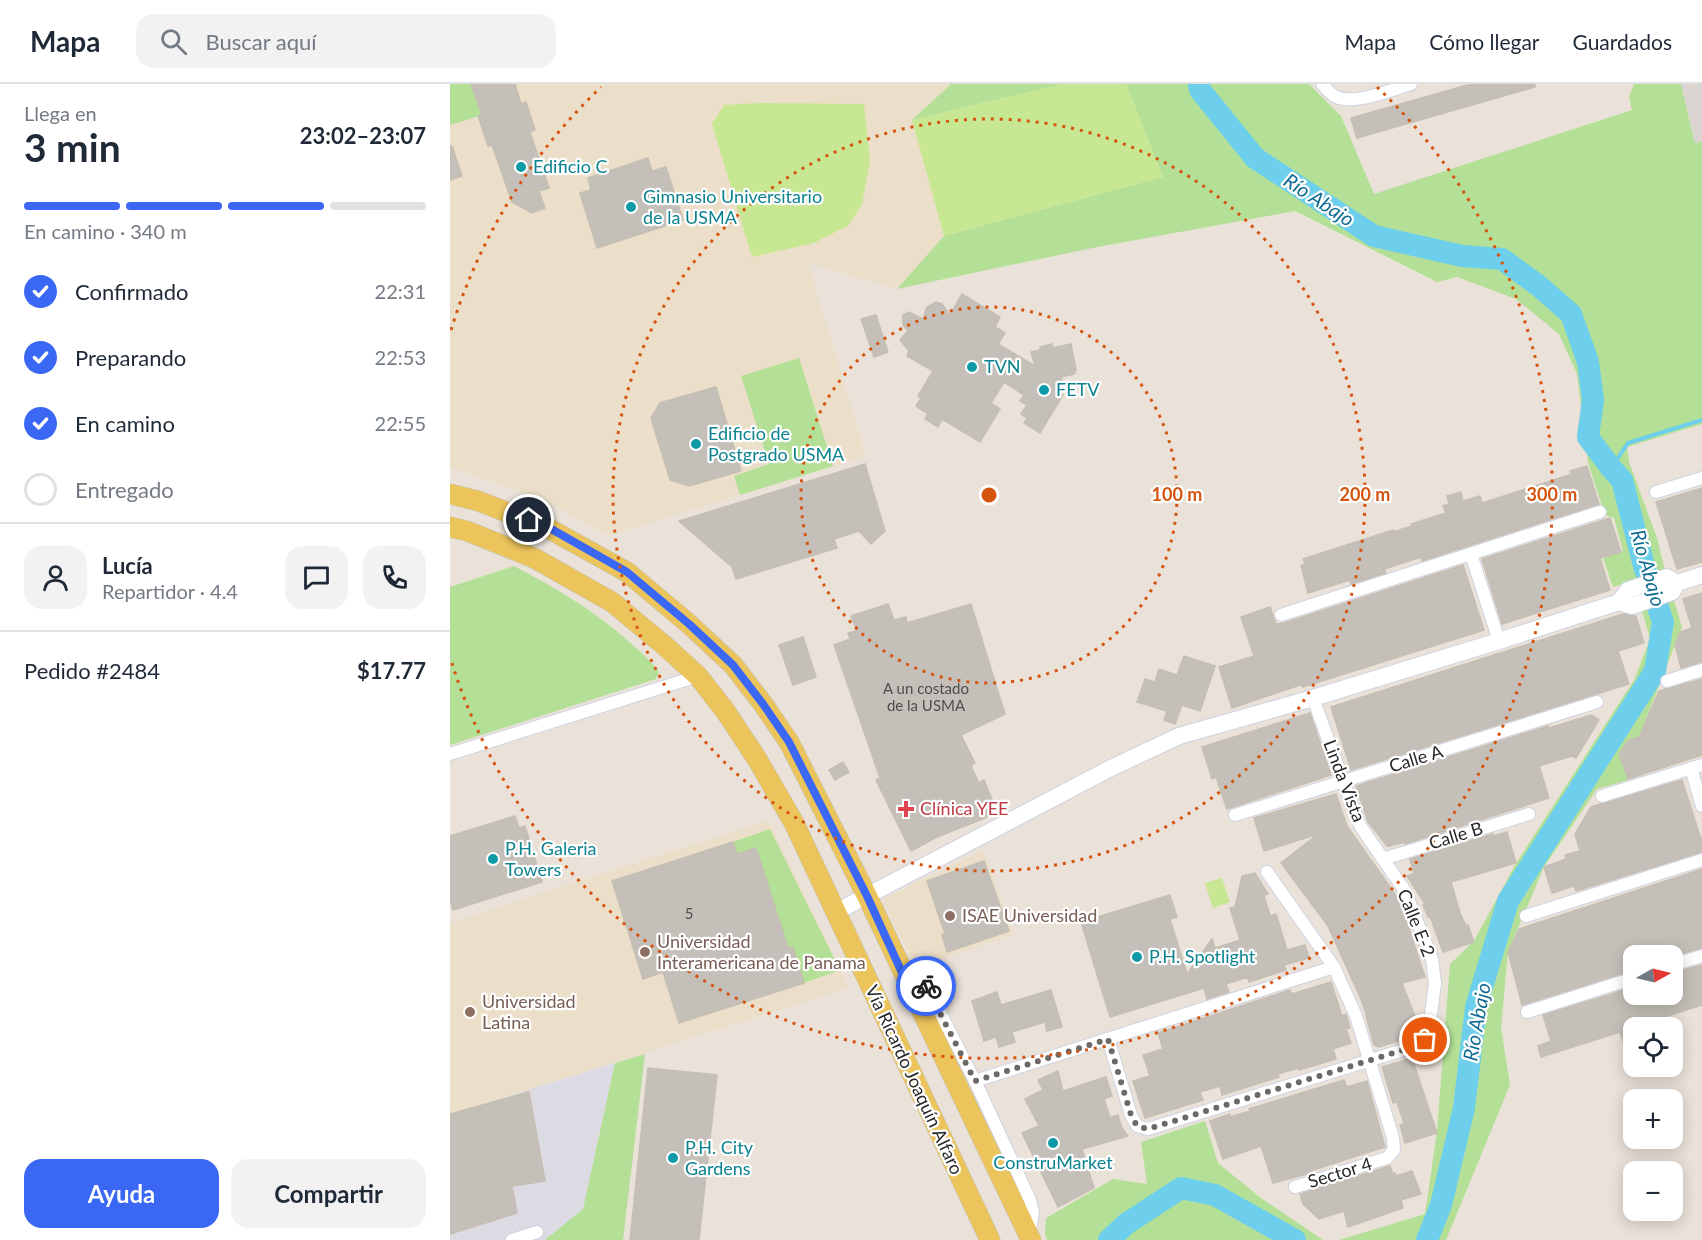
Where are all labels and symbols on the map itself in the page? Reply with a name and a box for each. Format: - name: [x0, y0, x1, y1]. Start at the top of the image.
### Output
- place label: Edificio C: [533, 155, 607, 177]
- marker: Edificio C: [514, 160, 528, 174]
- water label: Río Abajo: [1280, 168, 1359, 231]
- place label: Gimnasio Universitario de la USMA: [643, 185, 822, 228]
- marker: Gimnasio Universitario de la USMA: [624, 200, 638, 214]
- place label: TVN: [984, 355, 1021, 377]
- marker: TVN: [965, 360, 979, 374]
- place label: FETV: [1056, 378, 1100, 400]
- marker: FETV: [1037, 383, 1051, 397]
- place label: Edificio de Postgrado USMA: [708, 422, 845, 465]
- marker: Edificio de Postgrado USMA: [689, 437, 703, 451]
- text: 100 m: [1152, 483, 1202, 505]
- text: 200 m: [1340, 483, 1390, 505]
- text: 300 m: [1527, 483, 1577, 505]
- centre of rings: [979, 485, 999, 505]
- pin: [503, 494, 554, 545]
- water label: Río Abajo: [1627, 526, 1671, 609]
- house number: A un costado de la USMA: [883, 679, 969, 714]
- street label: Linda Vista: [1319, 736, 1371, 825]
- street label: Calle A: [1386, 739, 1446, 777]
- place label: Clínica YEE: [920, 797, 1008, 819]
- marker: Clínica YEE: [897, 800, 915, 818]
- street label: Calle B: [1426, 816, 1485, 854]
- place label: P.H. Galeria Towers: [505, 837, 596, 880]
- marker: P.H. Galeria Towers: [486, 852, 500, 866]
- street label: Calle E-2: [1393, 886, 1440, 960]
- house number: 5: [685, 904, 693, 922]
- place label: ISAE Universidad: [962, 904, 1097, 926]
- marker: ISAE Universidad: [943, 909, 957, 923]
- place label: Universidad Interamericana de Panama: [657, 930, 866, 973]
- marker: Universidad Interamericana de Panama: [638, 945, 652, 959]
- place label: P.H. Spotlight: [1149, 945, 1256, 967]
- north arrow: [1623, 945, 1683, 1005]
- marker: P.H. Spotlight: [1130, 950, 1144, 964]
- courier: [896, 956, 956, 1016]
- water label: Río Abajo: [1457, 981, 1495, 1063]
- street label: Vía Ricardo Joaquín Alfaro: [861, 982, 968, 1178]
- place label: Universidad Latina: [482, 990, 576, 1033]
- marker: Universidad Latina: [463, 1005, 477, 1019]
- pin: [1399, 1014, 1450, 1065]
- place label: P.H. City Gardens: [685, 1136, 754, 1179]
- marker: ConstruMarket: [1046, 1136, 1060, 1150]
- marker: P.H. City Gardens: [666, 1151, 680, 1165]
- place label: ConstruMarket: [993, 1151, 1113, 1173]
- street label: Sector 4: [1305, 1152, 1374, 1192]

